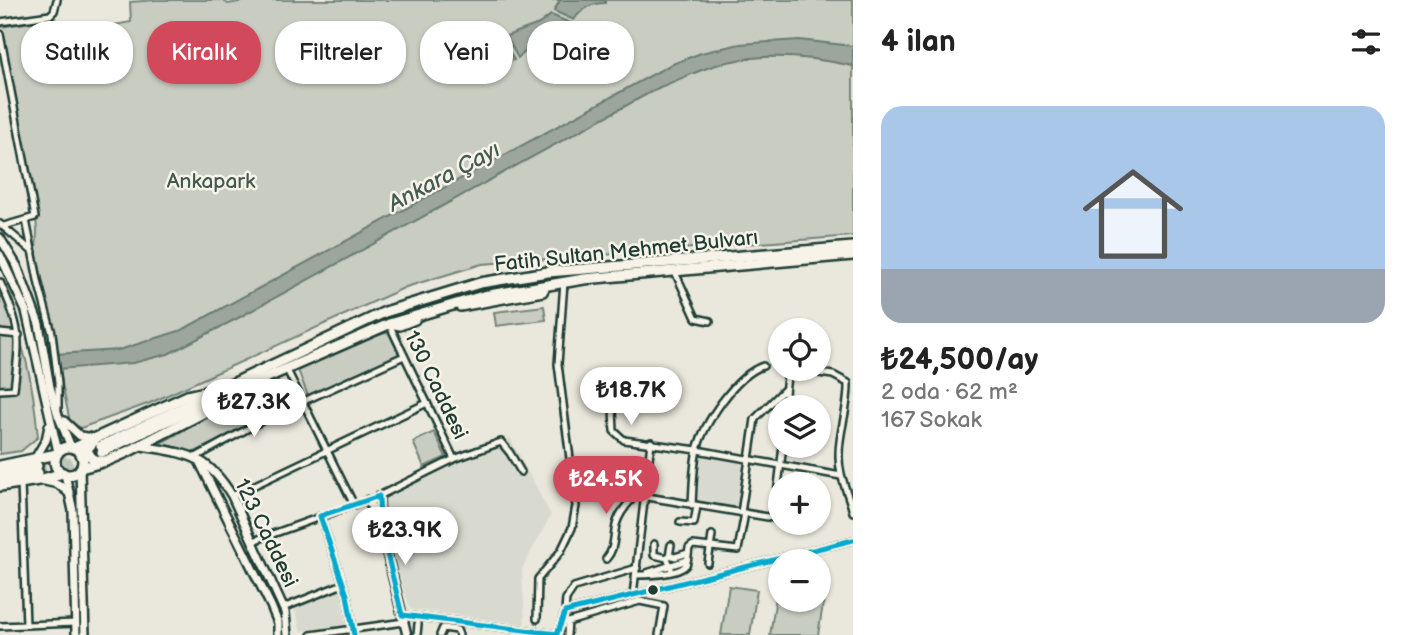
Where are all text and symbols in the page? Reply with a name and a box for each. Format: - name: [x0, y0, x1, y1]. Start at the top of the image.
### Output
- chip: Satılık: [21, 21, 133, 84]
- chip: Kiralık: [147, 21, 261, 84]
- chip: Filtreler: [275, 21, 406, 84]
- chip: Yeni: [420, 21, 513, 84]
- chip: Daire: [527, 21, 634, 84]
- icon: filters: [1347, 23, 1385, 61]
- text: 4 ilan: [881, 24, 956, 60]
- water label: Ankara Çayı: [382, 136, 505, 219]
- icon: home: [1070, 151, 1196, 277]
- park label: Ankapark: [167, 169, 256, 194]
- street label: Fatih Sultan Mehmet Bulvarı: [493, 225, 759, 277]
- map controls: [768, 318, 831, 612]
- button: locate: [768, 318, 831, 381]
- street label: 130 Caddesi: [399, 327, 473, 443]
- text: ₺24,500/ay: [881, 342, 1038, 378]
- pin: ₺18.7K: [574, 368, 688, 427]
- text: ₺18.7K: [596, 376, 666, 404]
- text: 2 oda · 62 m²: [881, 378, 1018, 406]
- pin: ₺27.3K: [197, 380, 311, 439]
- text: ₺27.3K: [217, 388, 291, 416]
- button: layers: [768, 395, 831, 458]
- text: 167 Sokak: [881, 406, 982, 434]
- pin: ₺24.5K: [549, 456, 663, 516]
- text: ₺24.5K: [569, 465, 643, 493]
- button: +: [768, 472, 831, 535]
- street label: 123 Caddesi: [229, 475, 303, 591]
- pin: ₺23.9K: [348, 508, 462, 567]
- text: ₺23.9K: [368, 516, 442, 544]
- button: −: [768, 549, 831, 612]
- unlabelled marker: [646, 583, 660, 597]

